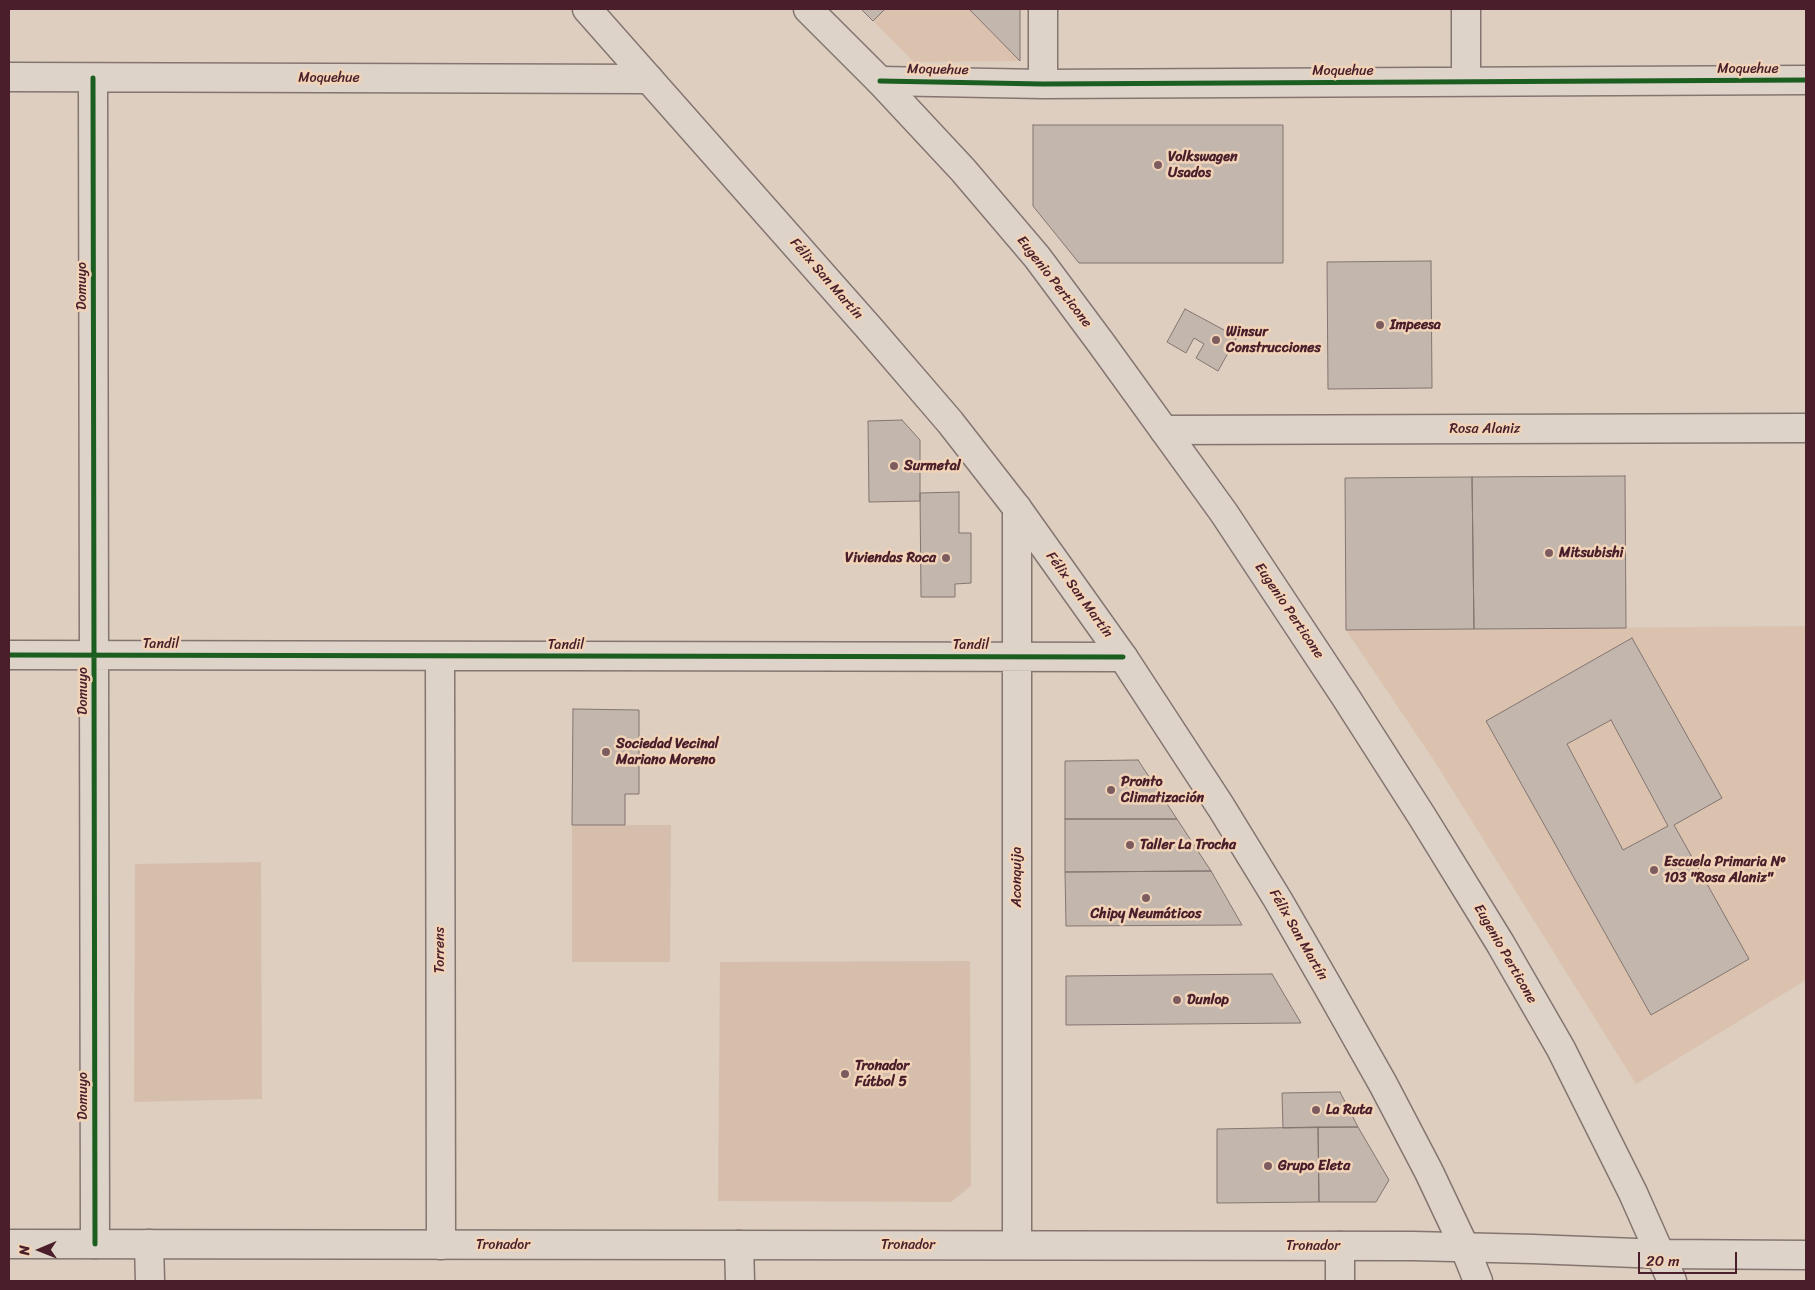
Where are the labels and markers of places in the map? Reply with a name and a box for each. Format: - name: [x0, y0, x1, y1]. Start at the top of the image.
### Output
- place label: Volkswagen Usados: [1168, 149, 1238, 182]
- marker: Volkswagen Usados: [1152, 159, 1164, 171]
- place label: Impeesa: [1390, 317, 1441, 333]
- marker: Impeesa: [1374, 319, 1386, 331]
- place label: Winsur Construcciones: [1226, 324, 1321, 357]
- marker: Winsur Construcciones: [1210, 334, 1222, 346]
- place label: Surmetal: [904, 458, 961, 474]
- marker: Surmetal: [888, 460, 900, 472]
- place label: Mitsubishi: [1559, 545, 1623, 561]
- marker: Mitsubishi: [1543, 547, 1555, 559]
- place label: Viviendas Roca: [845, 550, 936, 566]
- marker: Viviendas Roca: [940, 552, 952, 564]
- place label: Sociedad Vecinal Mariano Moreno: [616, 736, 719, 769]
- marker: Sociedad Vecinal Mariano Moreno: [600, 746, 612, 758]
- place label: Pronto Climatización: [1121, 774, 1204, 806]
- marker: Pronto Climatización: [1105, 784, 1117, 796]
- place label: Taller La Trocha: [1140, 837, 1236, 853]
- marker: Taller La Trocha: [1124, 839, 1136, 851]
- place label: Escuela Primaria Nº 103 "Rosa Alaniz": [1664, 854, 1786, 886]
- marker: Escuela Primaria Nº 103 "Rosa Alaniz": [1648, 864, 1660, 876]
- marker: Chipy Neumáticos: [1140, 892, 1152, 904]
- place label: Chipy Neumáticos: [1091, 906, 1201, 922]
- place label: Dunlop: [1187, 992, 1229, 1008]
- marker: Dunlop: [1171, 994, 1183, 1006]
- place label: Tronador Fútbol 5: [855, 1058, 909, 1090]
- marker: Tronador Fútbol 5: [839, 1068, 851, 1080]
- place label: La Ruta: [1326, 1102, 1372, 1118]
- marker: La Ruta: [1310, 1104, 1322, 1116]
- place label: Grupo Eleta: [1278, 1158, 1350, 1174]
- marker: Grupo Eleta: [1262, 1160, 1274, 1172]

